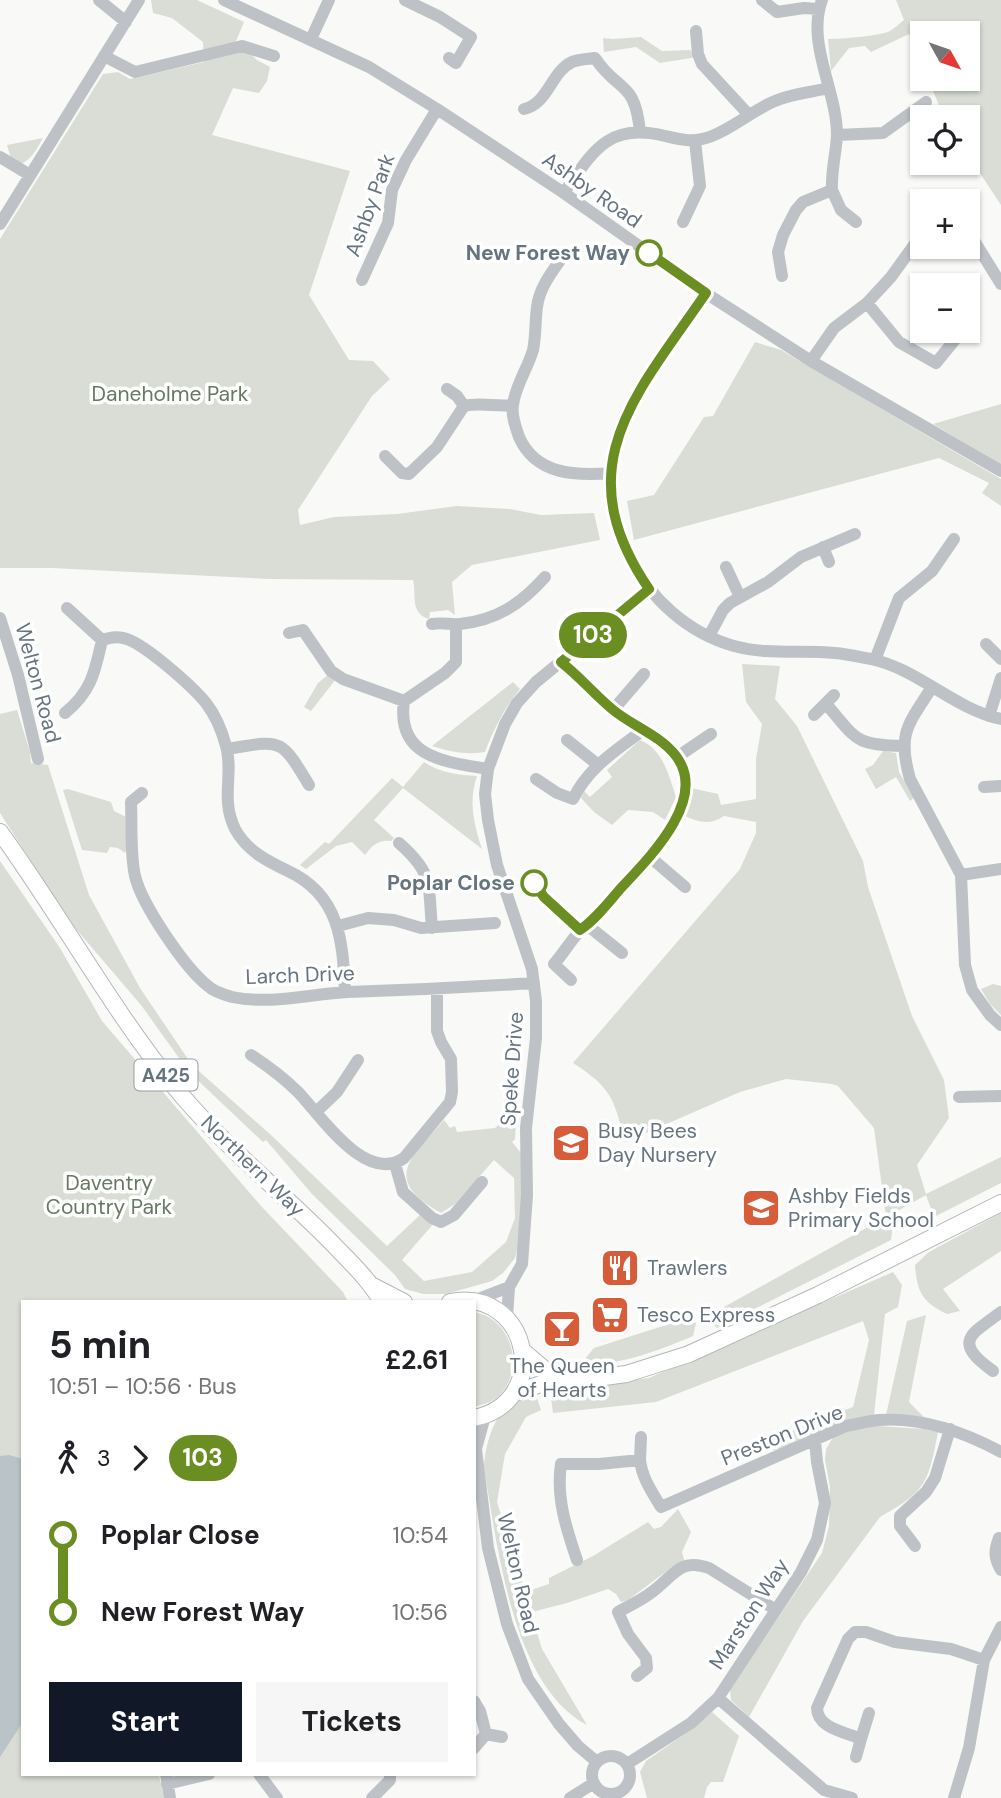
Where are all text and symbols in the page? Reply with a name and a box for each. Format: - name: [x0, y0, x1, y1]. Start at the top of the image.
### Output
- north arrow: [910, 21, 980, 91]
- map controls: [910, 21, 980, 343]
- button: locate: [910, 105, 980, 175]
- street label: Ashby Road: [537, 146, 647, 234]
- street label: Ashby Park: [338, 149, 402, 260]
- button: +: [910, 189, 980, 259]
- place label: New Forest Way: [466, 239, 630, 267]
- marker: New Forest Way: [636, 240, 662, 266]
- button: −: [910, 273, 980, 343]
- park label: Daneholme Park: [92, 380, 249, 408]
- line badge: 103: [553, 612, 633, 658]
- text: 103: [573, 619, 613, 650]
- street label: Welton Road: [9, 620, 67, 746]
- place label: Poplar Close: [387, 869, 515, 897]
- marker: Poplar Close: [521, 870, 547, 896]
- street label: Larch Drive: [245, 959, 355, 991]
- street label: Speke Drive: [494, 1011, 530, 1127]
- road number: A425: [134, 1060, 198, 1091]
- street label: Northern Way: [195, 1109, 311, 1223]
- place label: Busy Bees Day Nursery: [598, 1117, 717, 1169]
- school or university icon: Busy Bees Day Nursery: [550, 1122, 592, 1164]
- park label: Daventry Country Park: [46, 1169, 173, 1221]
- place label: Ashby Fields Primary School: [788, 1182, 934, 1234]
- school or university icon: Ashby Fields Primary School: [740, 1187, 782, 1229]
- restaurant icon: Trawlers: [599, 1247, 641, 1289]
- place label: Trawlers: [647, 1254, 728, 1282]
- supermarket icon: Tesco Express: [589, 1294, 631, 1336]
- place label: Tesco Express: [637, 1301, 775, 1329]
- bar icon: The Queen of Hearts: [541, 1308, 583, 1350]
- text: 5 min: [49, 1320, 151, 1370]
- text: £2.61: [385, 1343, 448, 1377]
- place label: The Queen of Hearts: [509, 1352, 615, 1404]
- text: 10:51 – 10:56 · Bus: [49, 1371, 237, 1401]
- street label: Preston Drive: [717, 1398, 847, 1472]
- icon: walk: [49, 1439, 87, 1477]
- icon: forward: [121, 1439, 159, 1477]
- text: 103: [183, 1442, 223, 1473]
- text: 3: [97, 1443, 111, 1473]
- street label: Welton Road: [491, 1510, 545, 1636]
- text: Poplar Close: [101, 1518, 260, 1552]
- text: 10:54: [392, 1520, 448, 1550]
- street label: Marston Way: [703, 1553, 796, 1675]
- text: New Forest Way: [101, 1595, 304, 1629]
- text: 10:56: [392, 1597, 448, 1627]
- button: Start: [49, 1682, 242, 1762]
- button: Tickets: [256, 1682, 448, 1762]

